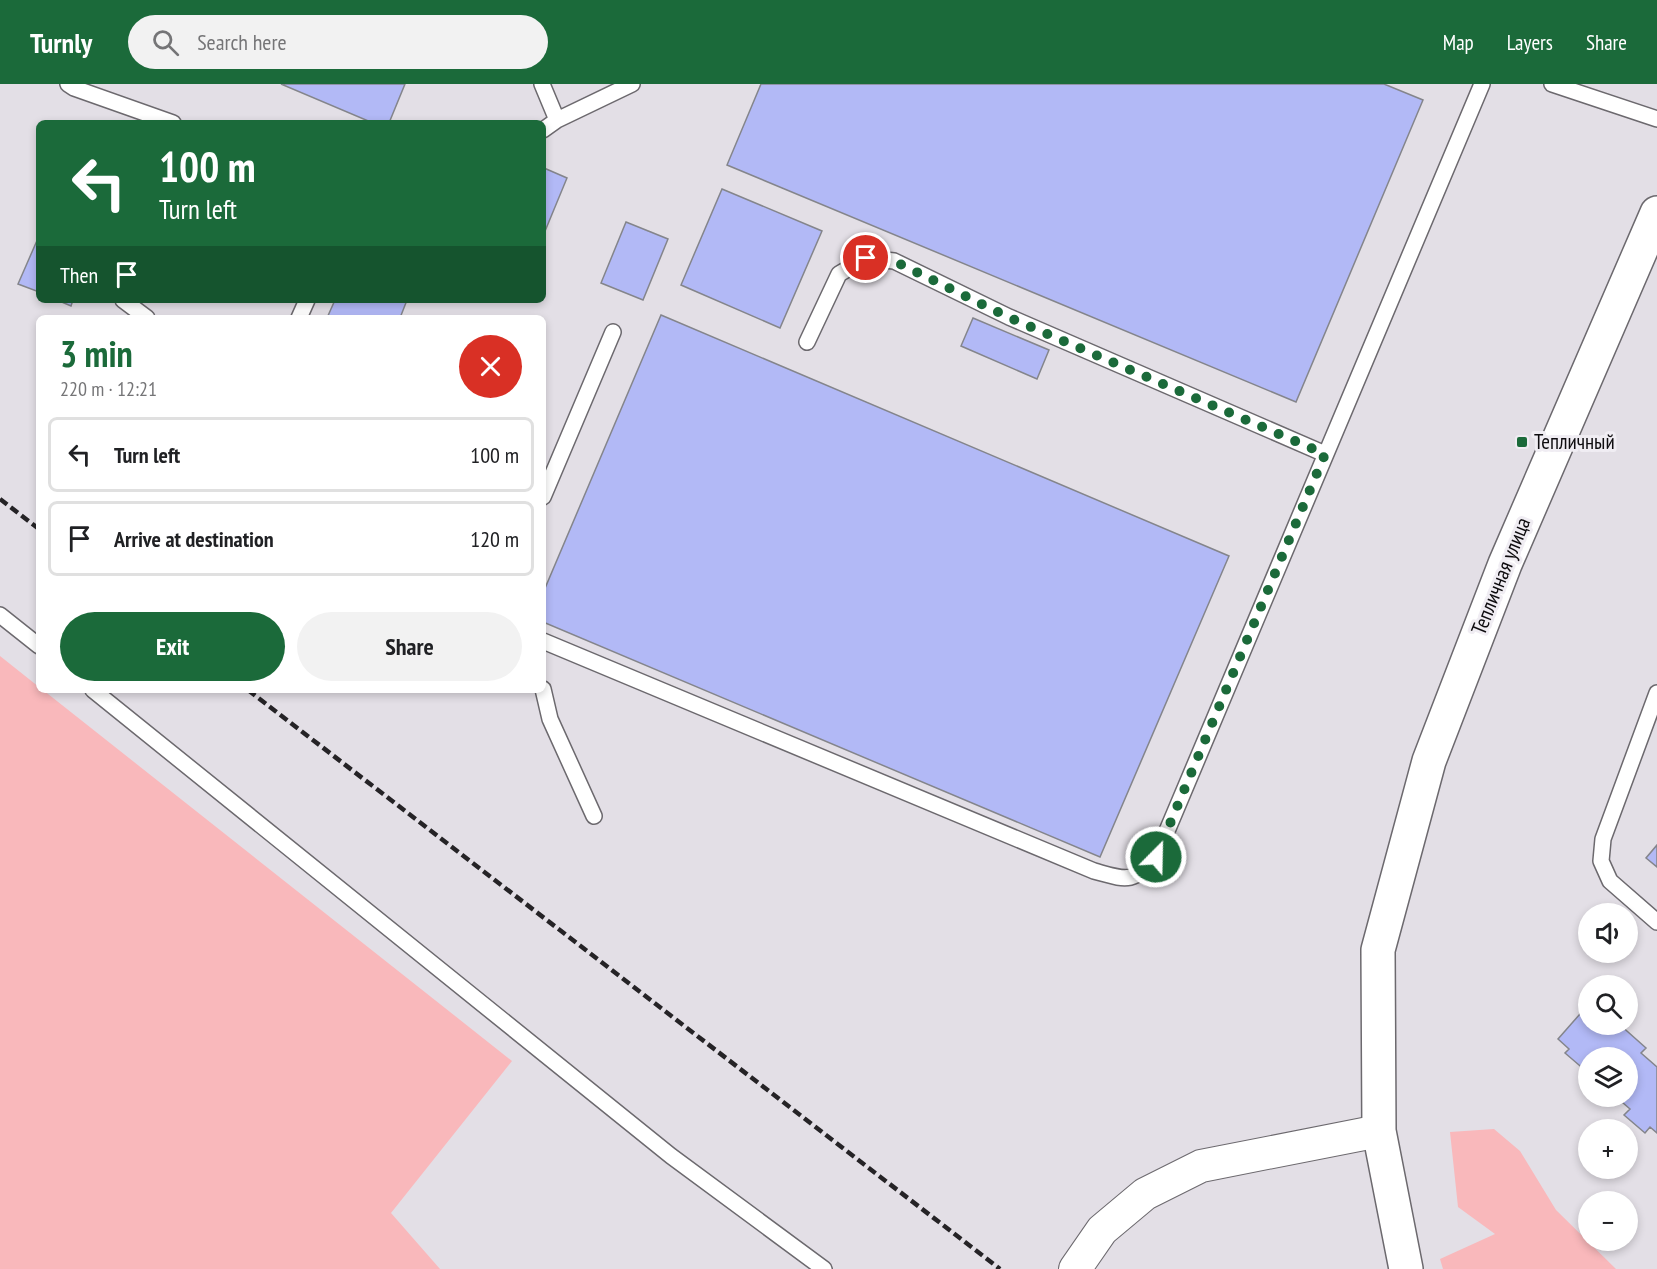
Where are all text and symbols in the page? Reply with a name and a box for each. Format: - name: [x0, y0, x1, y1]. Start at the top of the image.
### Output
- search box: [128, 15, 548, 69]
- text: Turnly: [30, 24, 92, 61]
- icon: search: [149, 26, 182, 59]
- text: Search here: [197, 28, 287, 56]
- text: Map: [1443, 29, 1474, 56]
- text: Layers: [1507, 29, 1553, 56]
- text: Share: [1586, 29, 1627, 56]
- text: 100 m: [159, 139, 256, 194]
- icon: left: [60, 144, 138, 222]
- text: Turn left: [159, 192, 237, 226]
- pin: [840, 232, 891, 283]
- icon: arrive: [849, 241, 882, 274]
- icon: arrive: [110, 258, 143, 291]
- text: Then: [60, 261, 98, 289]
- text: 3 min: [60, 330, 133, 377]
- button: close: [459, 335, 522, 398]
- text: 220 m · 12:21: [60, 376, 157, 402]
- place label: Тепличный: [1534, 428, 1615, 455]
- marker: Тепличный: [1515, 435, 1529, 449]
- icon: left: [63, 438, 96, 471]
- text: Turn left: [114, 441, 180, 469]
- text: 100 m: [470, 441, 519, 469]
- street label: Тепличная улица: [1465, 513, 1536, 638]
- icon: arrive: [63, 522, 96, 555]
- text: Arrive at destination: [114, 525, 274, 553]
- text: 120 m: [470, 525, 519, 553]
- button: Exit: [60, 612, 285, 681]
- button: Share: [297, 612, 522, 681]
- position arrow: [1124, 825, 1188, 889]
- map controls: [1578, 903, 1638, 1251]
- button: sound: [1578, 903, 1638, 963]
- button: search: [1578, 975, 1638, 1035]
- button: layers: [1578, 1047, 1638, 1107]
- button: +: [1578, 1119, 1638, 1179]
- button: −: [1578, 1191, 1638, 1251]

